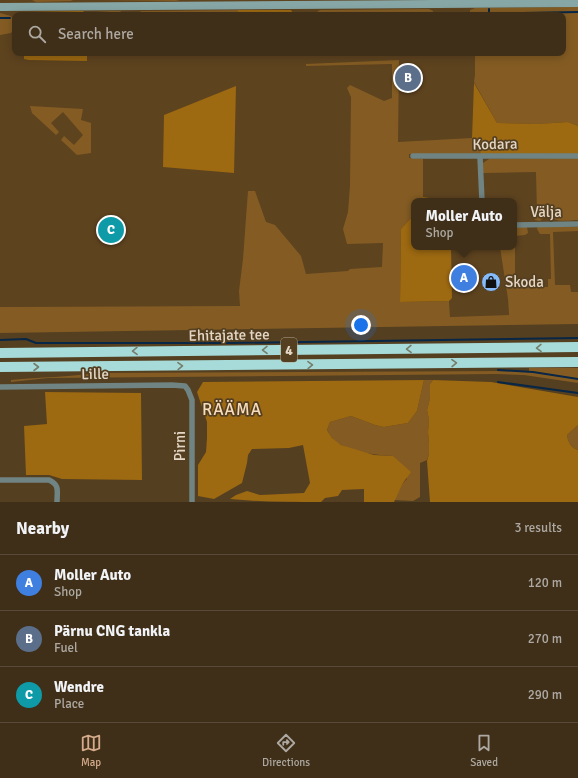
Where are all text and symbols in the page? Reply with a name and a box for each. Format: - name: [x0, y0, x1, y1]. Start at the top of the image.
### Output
- search box: [12, 12, 566, 56]
- icon: search: [26, 23, 48, 45]
- text: Search here: [58, 25, 134, 43]
- pin: B: [395, 63, 421, 93]
- street label: Kodara: [472, 135, 518, 153]
- popup: [411, 198, 517, 250]
- street label: Välja: [530, 203, 562, 221]
- text: Moller Auto: [425, 207, 503, 225]
- pin: C: [98, 215, 124, 245]
- text: Shop: [425, 225, 453, 241]
- pin: A: [451, 263, 477, 293]
- shop icon: Skoda: [480, 271, 502, 293]
- place label: Skoda: [505, 273, 544, 291]
- your location: [351, 315, 371, 335]
- street label: Ehitajate tee: [188, 325, 270, 345]
- road number: 4: [281, 338, 297, 362]
- one-way arrow: [536, 344, 542, 352]
- one-way arrow: [406, 345, 412, 353]
- one-way arrow: [262, 346, 268, 354]
- one-way arrow: [132, 347, 138, 355]
- one-way arrow: [451, 359, 457, 367]
- one-way arrow: [307, 360, 313, 369]
- one-way arrow: [177, 362, 183, 370]
- one-way arrow: [33, 363, 39, 371]
- street label: Lille: [81, 365, 109, 383]
- district label: RÄÄMA: [202, 399, 262, 420]
- street label: Pirni: [171, 431, 189, 461]
- text: Nearby: [16, 518, 69, 539]
- text: 3 results: [514, 520, 562, 536]
- text: Moller Auto: [54, 566, 131, 584]
- text: A: [25, 575, 33, 591]
- text: 120 m: [528, 575, 562, 591]
- text: Shop: [54, 584, 82, 600]
- text: Pärnu CNG tankla: [54, 622, 170, 640]
- text: B: [25, 631, 33, 647]
- text: 270 m: [528, 631, 562, 647]
- text: Fuel: [54, 640, 78, 656]
- text: Wendre: [54, 678, 104, 696]
- text: C: [25, 687, 33, 703]
- text: 290 m: [528, 687, 562, 703]
- text: Place: [54, 696, 84, 712]
- tab: Map: [80, 732, 102, 769]
- tab: Directions: [262, 732, 310, 769]
- tab: Saved: [470, 732, 498, 769]

